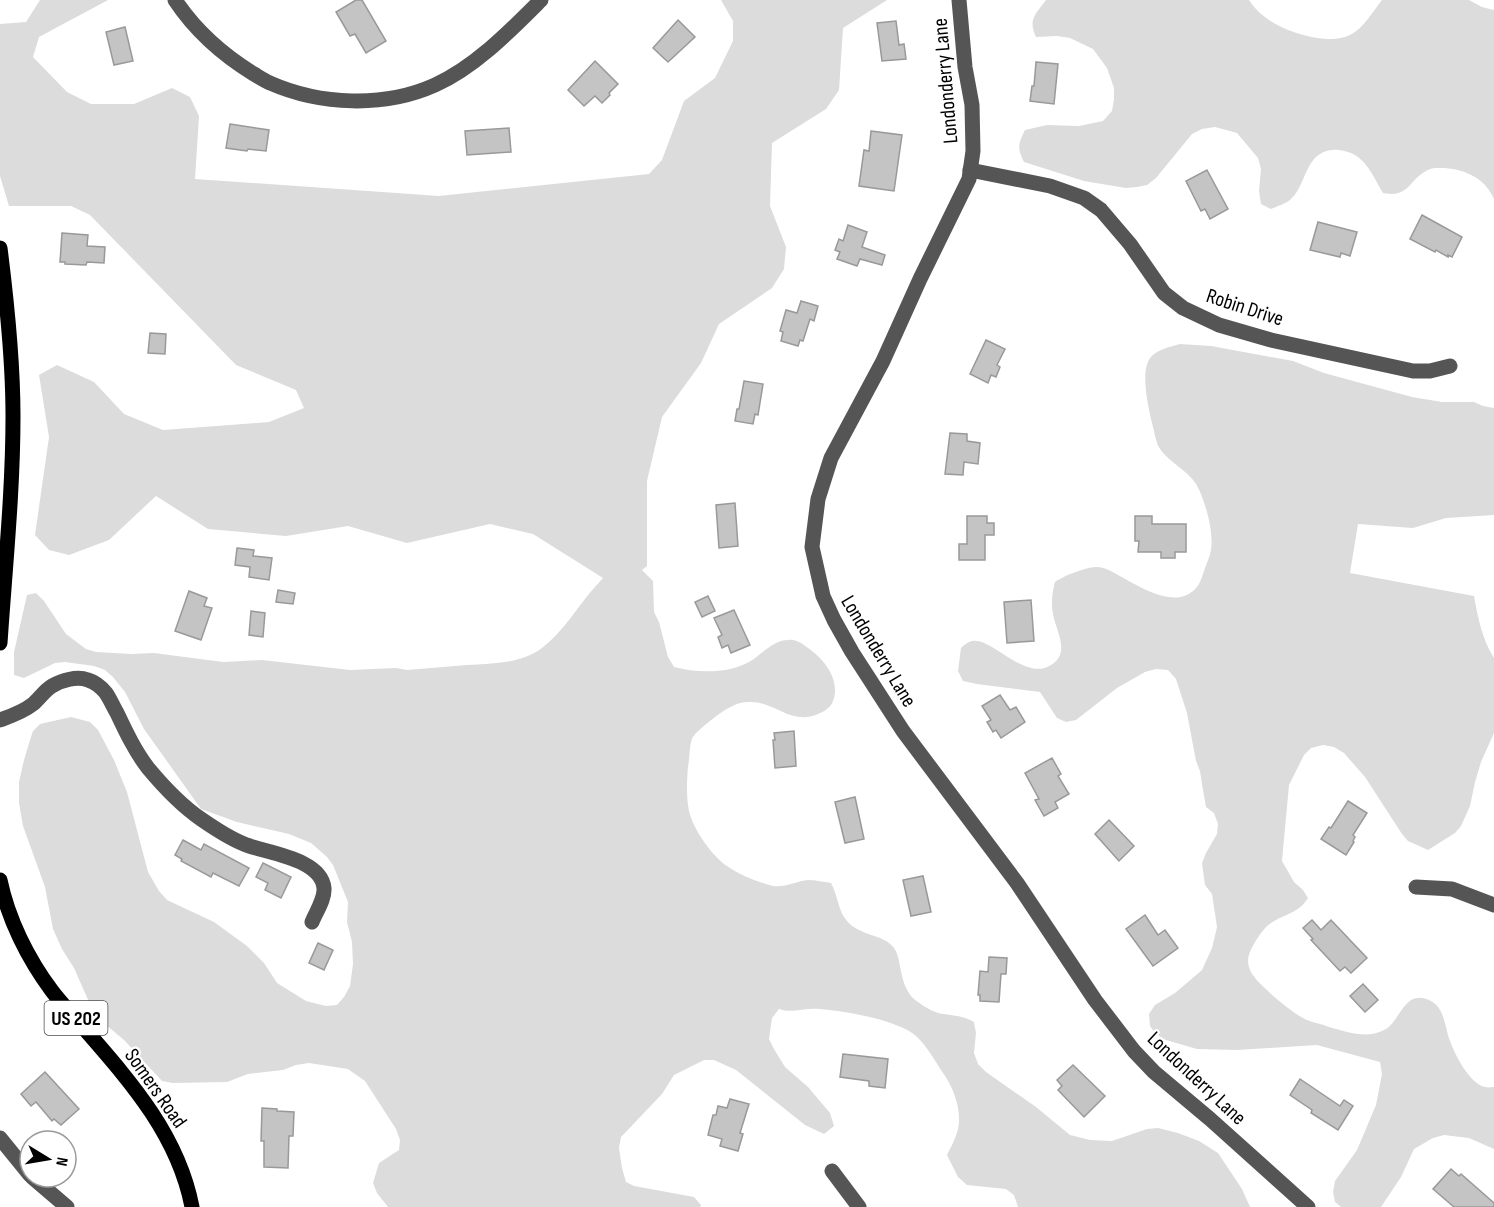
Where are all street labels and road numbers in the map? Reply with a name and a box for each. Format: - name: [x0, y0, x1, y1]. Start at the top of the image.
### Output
- street label: Londonderry Lane: [928, 17, 963, 145]
- street label: Robin Drive: [1203, 283, 1287, 332]
- street label: Londonderry Lane: [835, 591, 922, 712]
- road number: US 202: [44, 1001, 107, 1035]
- street label: Londonderry Lane: [1142, 1026, 1251, 1130]
- street label: Somers Road: [119, 1044, 192, 1133]

